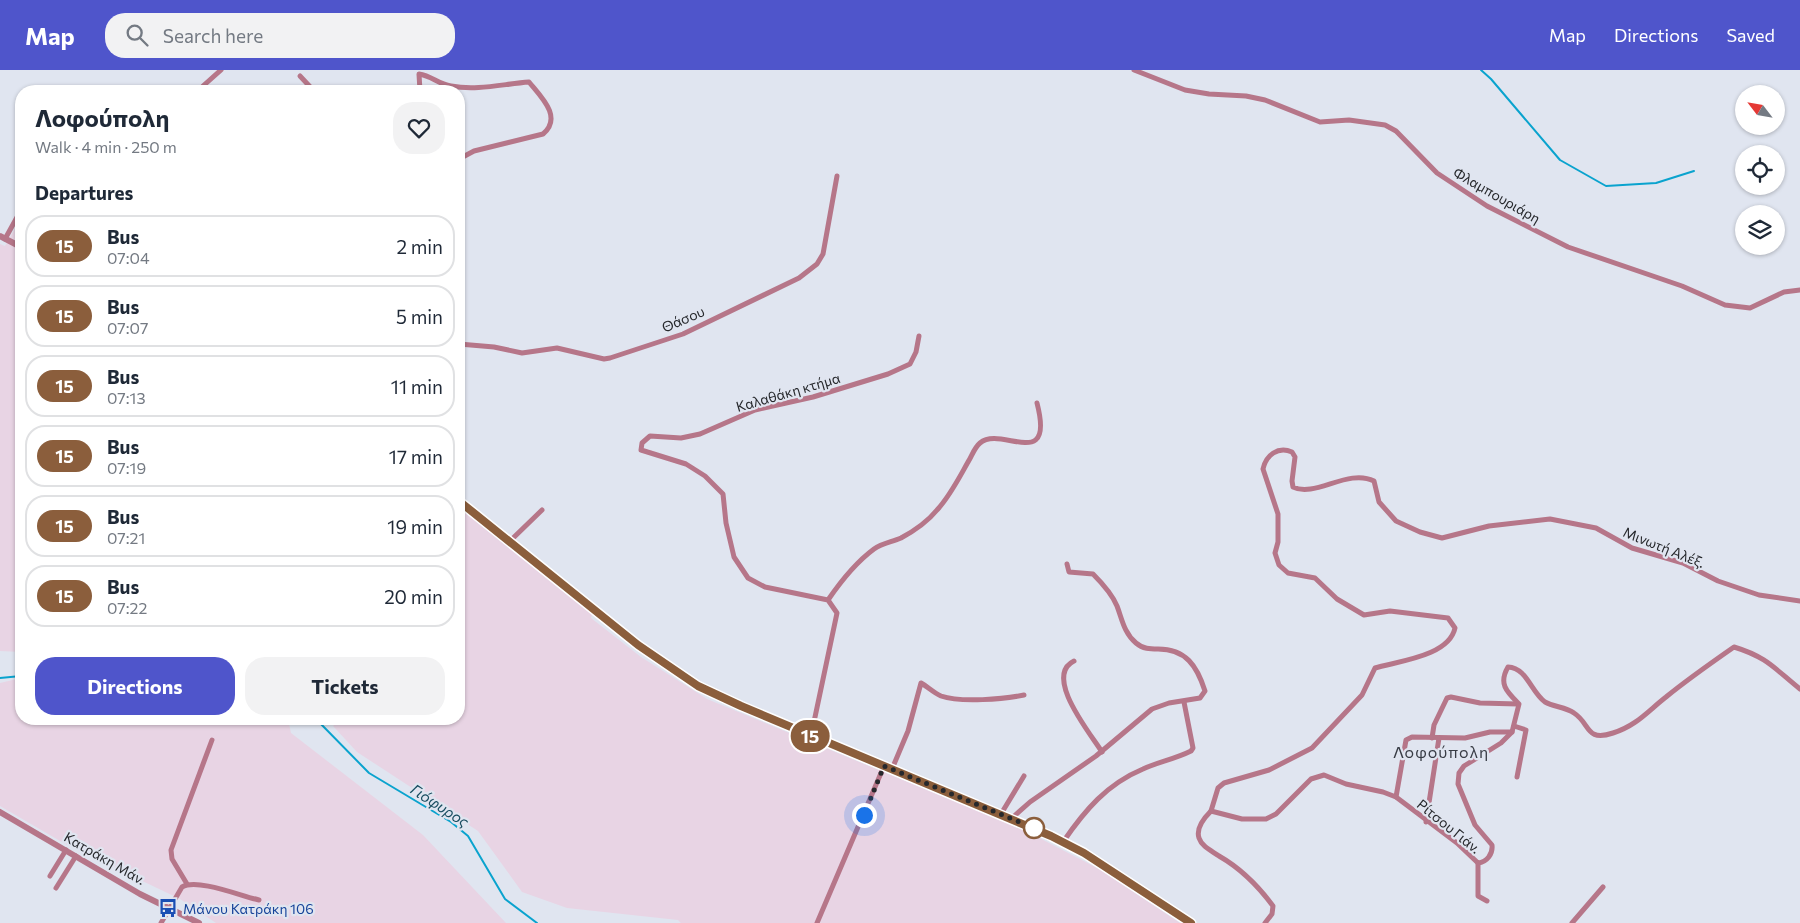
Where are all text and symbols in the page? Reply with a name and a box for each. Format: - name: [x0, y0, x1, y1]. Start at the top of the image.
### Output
- search box: [105, 13, 455, 58]
- text: Map: [25, 21, 75, 50]
- icon: search: [123, 21, 151, 49]
- text: Search here: [163, 24, 263, 47]
- text: Map: [1549, 24, 1586, 46]
- text: Directions: [1614, 24, 1698, 46]
- text: Saved: [1726, 24, 1775, 46]
- north arrow: [1735, 85, 1785, 135]
- map controls: [1735, 85, 1785, 255]
- button: heart: [393, 102, 445, 154]
- text: Λοφούπολη: [35, 103, 169, 132]
- text: Walk · 4 min · 250 m: [35, 137, 177, 156]
- button: locate: [1735, 145, 1785, 195]
- street label: Φλαμπουριάρη: [1451, 163, 1543, 227]
- text: Departures: [35, 181, 133, 204]
- button: layers: [1735, 205, 1785, 255]
- text: Bus: [107, 225, 139, 248]
- text: 15: [55, 235, 74, 257]
- text: 2 min: [396, 235, 443, 258]
- text: 07:04: [107, 248, 150, 267]
- text: Bus: [107, 295, 139, 318]
- street label: Θάσου: [659, 302, 707, 336]
- text: 15: [55, 305, 74, 327]
- text: 5 min: [396, 305, 443, 328]
- text: 07:07: [107, 318, 148, 337]
- text: Bus: [107, 365, 139, 388]
- street label: Καλαθάκη κτήμα: [734, 369, 842, 415]
- text: 15: [55, 375, 74, 397]
- text: 11 min: [391, 375, 443, 398]
- text: 07:13: [107, 388, 146, 407]
- text: Bus: [107, 435, 139, 458]
- text: 15: [55, 445, 74, 467]
- text: 17 min: [389, 445, 443, 468]
- text: 07:19: [107, 458, 146, 477]
- text: Bus: [107, 505, 139, 528]
- text: 15: [55, 515, 74, 537]
- text: 19 min: [387, 515, 443, 538]
- street label: Μινωτή Αλέξ.: [1621, 523, 1707, 571]
- text: 07:21: [107, 528, 145, 547]
- text: Bus: [107, 575, 139, 598]
- text: 15: [55, 585, 74, 607]
- text: 20 min: [384, 585, 443, 608]
- text: 07:22: [107, 598, 147, 617]
- button: Directions: [35, 657, 235, 715]
- button: Tickets: [245, 657, 445, 715]
- line badge: 15: [788, 720, 832, 752]
- text: 15: [801, 725, 819, 747]
- district label: Λοφούπολη: [1393, 742, 1489, 761]
- water label: Γιόφυρος: [408, 780, 473, 831]
- street label: Ρίτσου Γιάν.: [1414, 795, 1484, 857]
- your location: [852, 803, 877, 828]
- unlabelled marker: [1023, 817, 1045, 839]
- street label: Κατράκη Μάν.: [61, 828, 149, 888]
- bus stop icon: Μάνου Κατράκη 106: [157, 897, 179, 919]
- place label: Μάνου Κατράκη 106: [183, 900, 314, 917]

